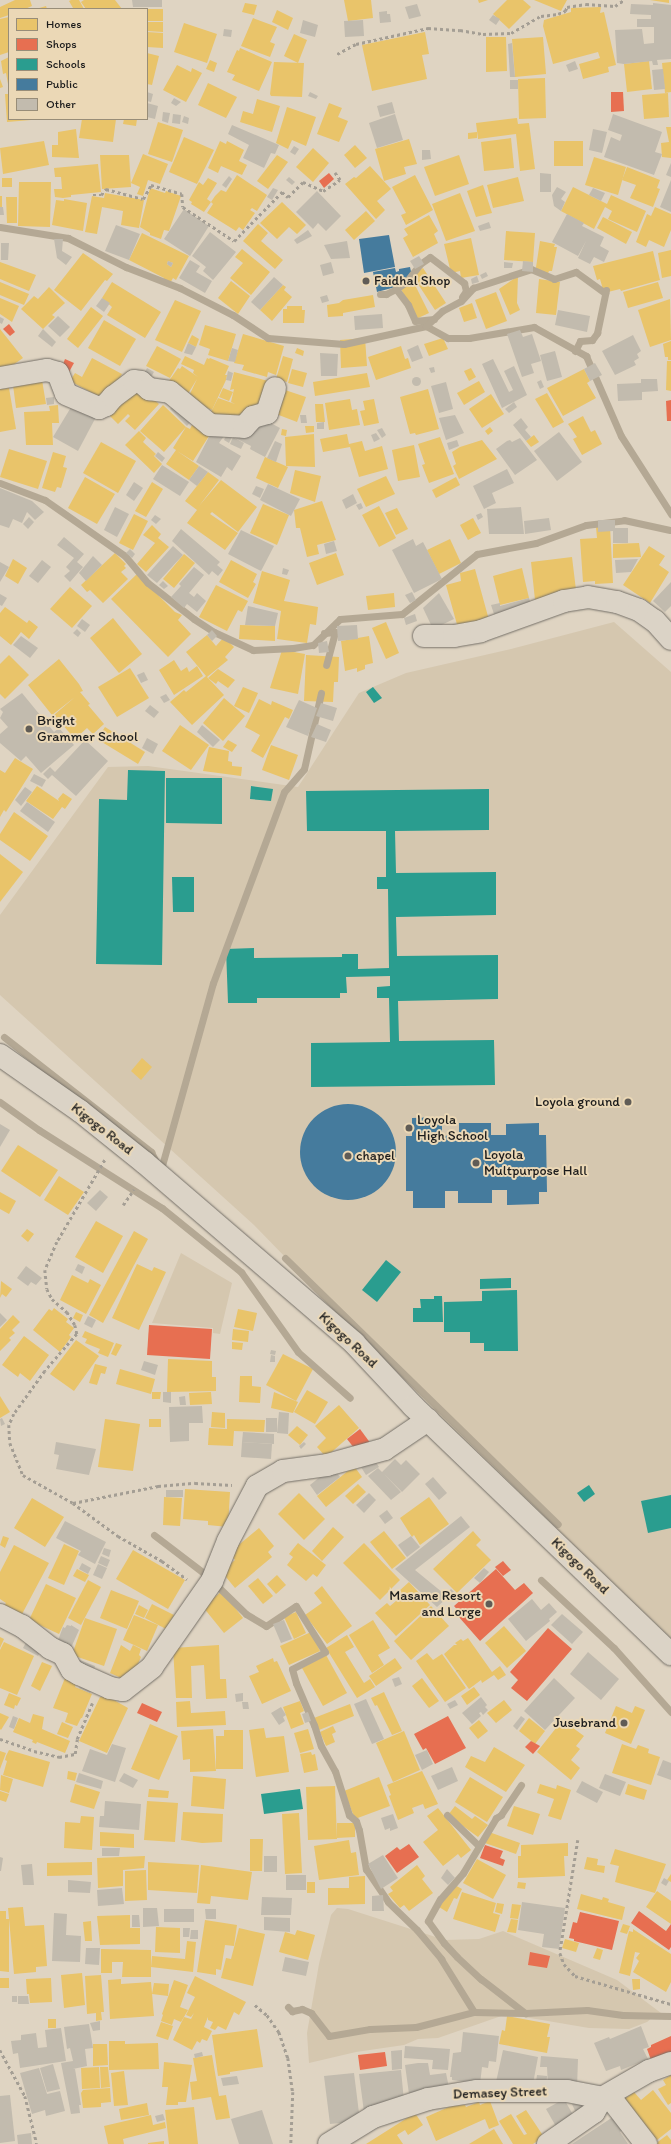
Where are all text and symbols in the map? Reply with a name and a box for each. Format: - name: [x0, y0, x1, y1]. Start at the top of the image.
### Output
- legend: [8, 8, 148, 120]
- text: Homes: [46, 17, 82, 31]
- text: Shops: [46, 37, 77, 51]
- text: Schools: [46, 57, 85, 71]
- text: Public: [46, 77, 78, 91]
- text: Other: [46, 97, 76, 111]
- place label: Faidhal Shop: [374, 273, 450, 289]
- marker: Faidhal Shop: [361, 276, 371, 286]
- place label: Bright Grammer School: [37, 713, 138, 746]
- marker: Bright Grammer School: [24, 724, 34, 734]
- place label: Loyola ground: [535, 1094, 620, 1110]
- marker: Loyola ground: [623, 1097, 633, 1107]
- street label: Kigogo Road: [68, 1099, 136, 1159]
- place label: Loyola High School: [417, 1112, 488, 1144]
- marker: Loyola High School: [404, 1123, 414, 1133]
- place label: Loyola Multpurpose Hall: [484, 1147, 588, 1180]
- place label: chapel: [356, 1148, 395, 1164]
- marker: chapel: [343, 1151, 353, 1161]
- marker: Loyola Multpurpose Hall: [471, 1158, 481, 1168]
- street label: Kigogo Road: [315, 1309, 381, 1371]
- street label: Kigogo Road: [547, 1534, 613, 1598]
- place label: Masame Resort and Lorge: [389, 1588, 481, 1620]
- marker: Masame Resort and Lorge: [484, 1599, 494, 1609]
- place label: Jusebrand: [553, 1715, 616, 1731]
- marker: Jusebrand: [619, 1718, 629, 1728]
- street label: Demasey Street: [453, 2083, 547, 2103]

